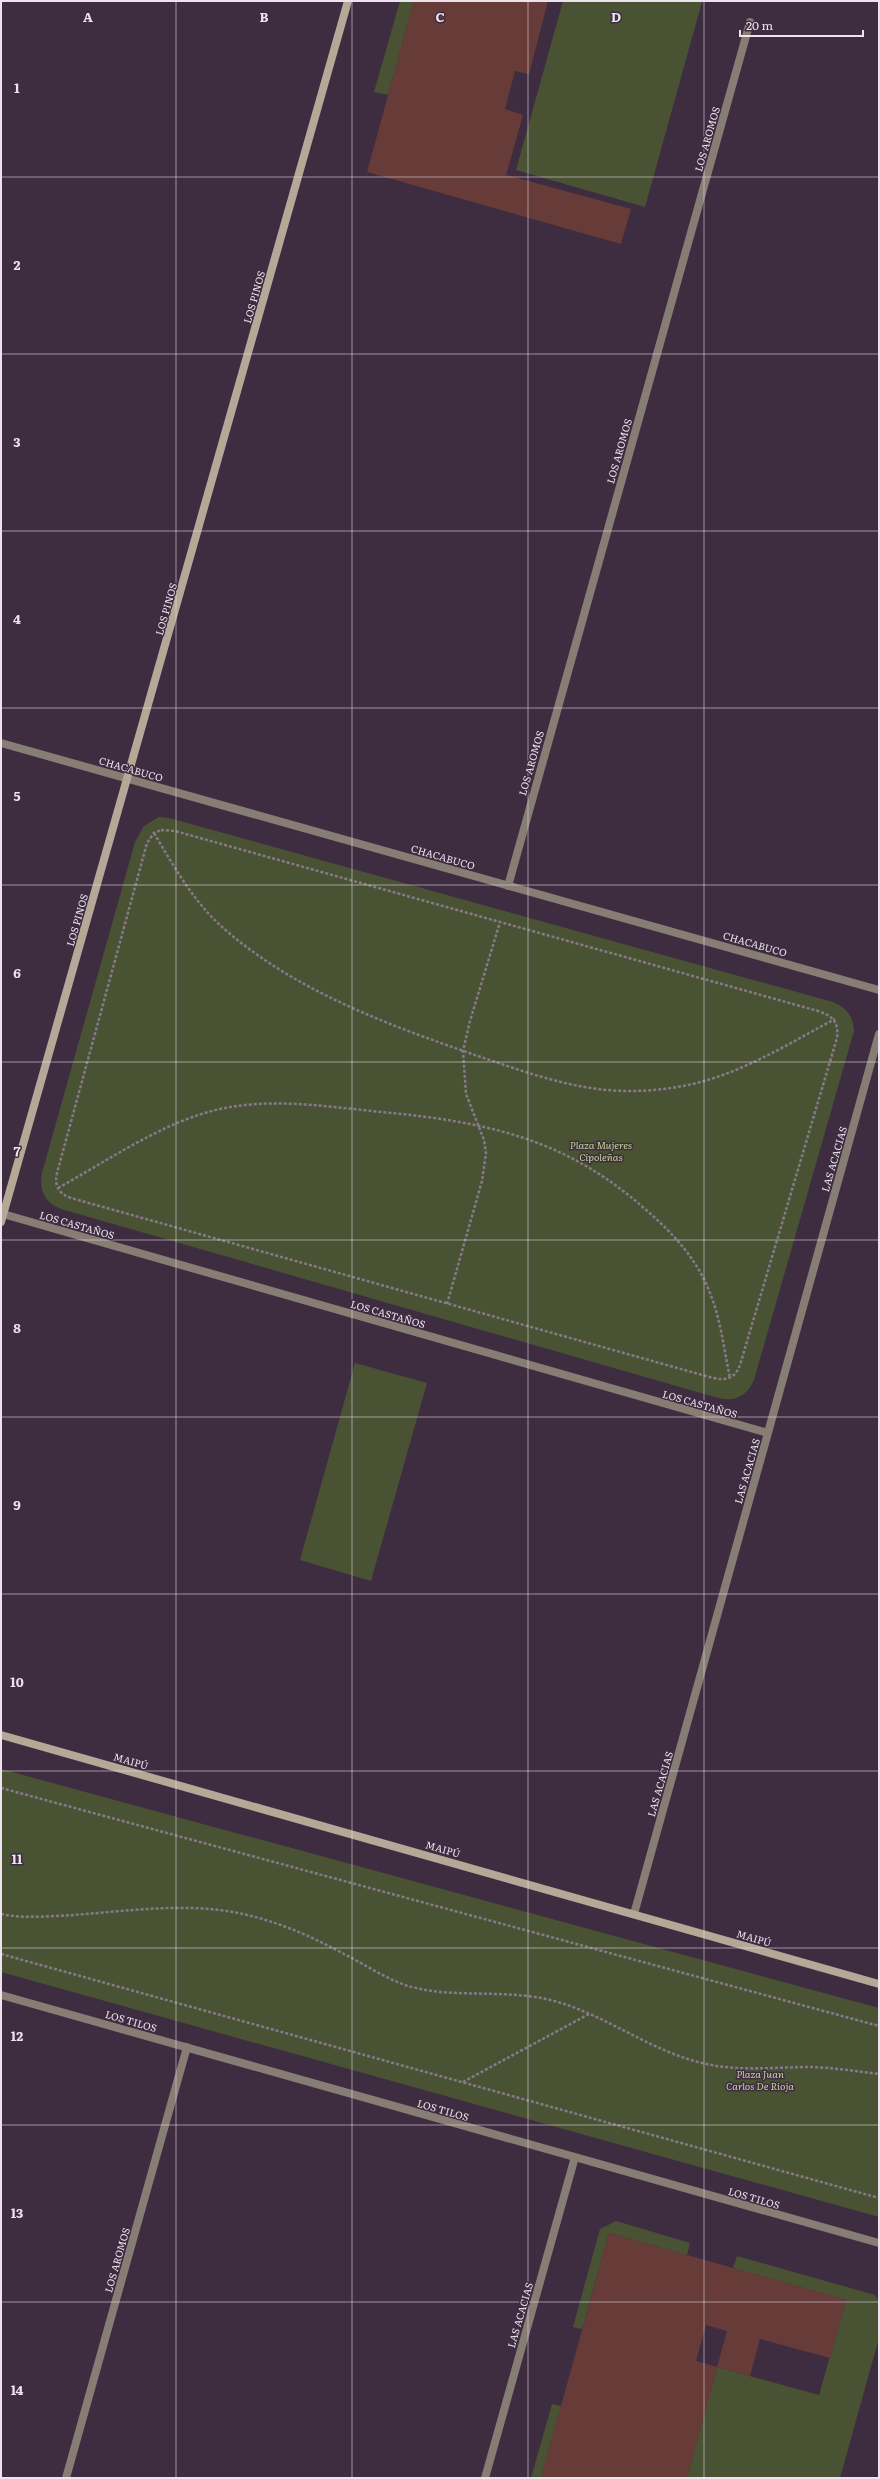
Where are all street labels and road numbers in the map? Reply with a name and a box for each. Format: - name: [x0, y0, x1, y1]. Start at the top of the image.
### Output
- street label: LOS AROMOS: [690, 105, 723, 173]
- street label: LOS PINOS: [239, 269, 268, 325]
- street label: LOS AROMOS: [602, 417, 635, 485]
- street label: LOS PINOS: [151, 581, 180, 637]
- street label: LOS AROMOS: [514, 729, 547, 797]
- street label: CHACABUCO: [97, 752, 165, 785]
- street label: CHACABUCO: [409, 840, 477, 873]
- street label: LOS PINOS: [62, 892, 91, 948]
- street label: CHACABUCO: [721, 927, 789, 960]
- street label: LAS ACACIAS: [817, 1124, 850, 1193]
- street label: LOS CASTAÑOS: [38, 1207, 116, 1242]
- street label: LOS CASTAÑOS: [349, 1296, 427, 1331]
- street label: LOS CASTAÑOS: [661, 1386, 739, 1421]
- street label: LAS ACACIAS: [730, 1436, 763, 1505]
- street label: MAIPÚ: [112, 1748, 150, 1773]
- street label: LAS ACACIAS: [643, 1749, 676, 1818]
- street label: MAIPÚ: [424, 1836, 462, 1861]
- street label: MAIPÚ: [735, 1925, 773, 1950]
- street label: LOS TILOS: [104, 2006, 159, 2035]
- street label: LOS TILOS: [416, 2095, 471, 2124]
- street label: LOS TILOS: [727, 2183, 782, 2212]
- street label: LOS AROMOS: [100, 2226, 133, 2294]
- street label: LAS ACACIAS: [503, 2280, 536, 2349]

